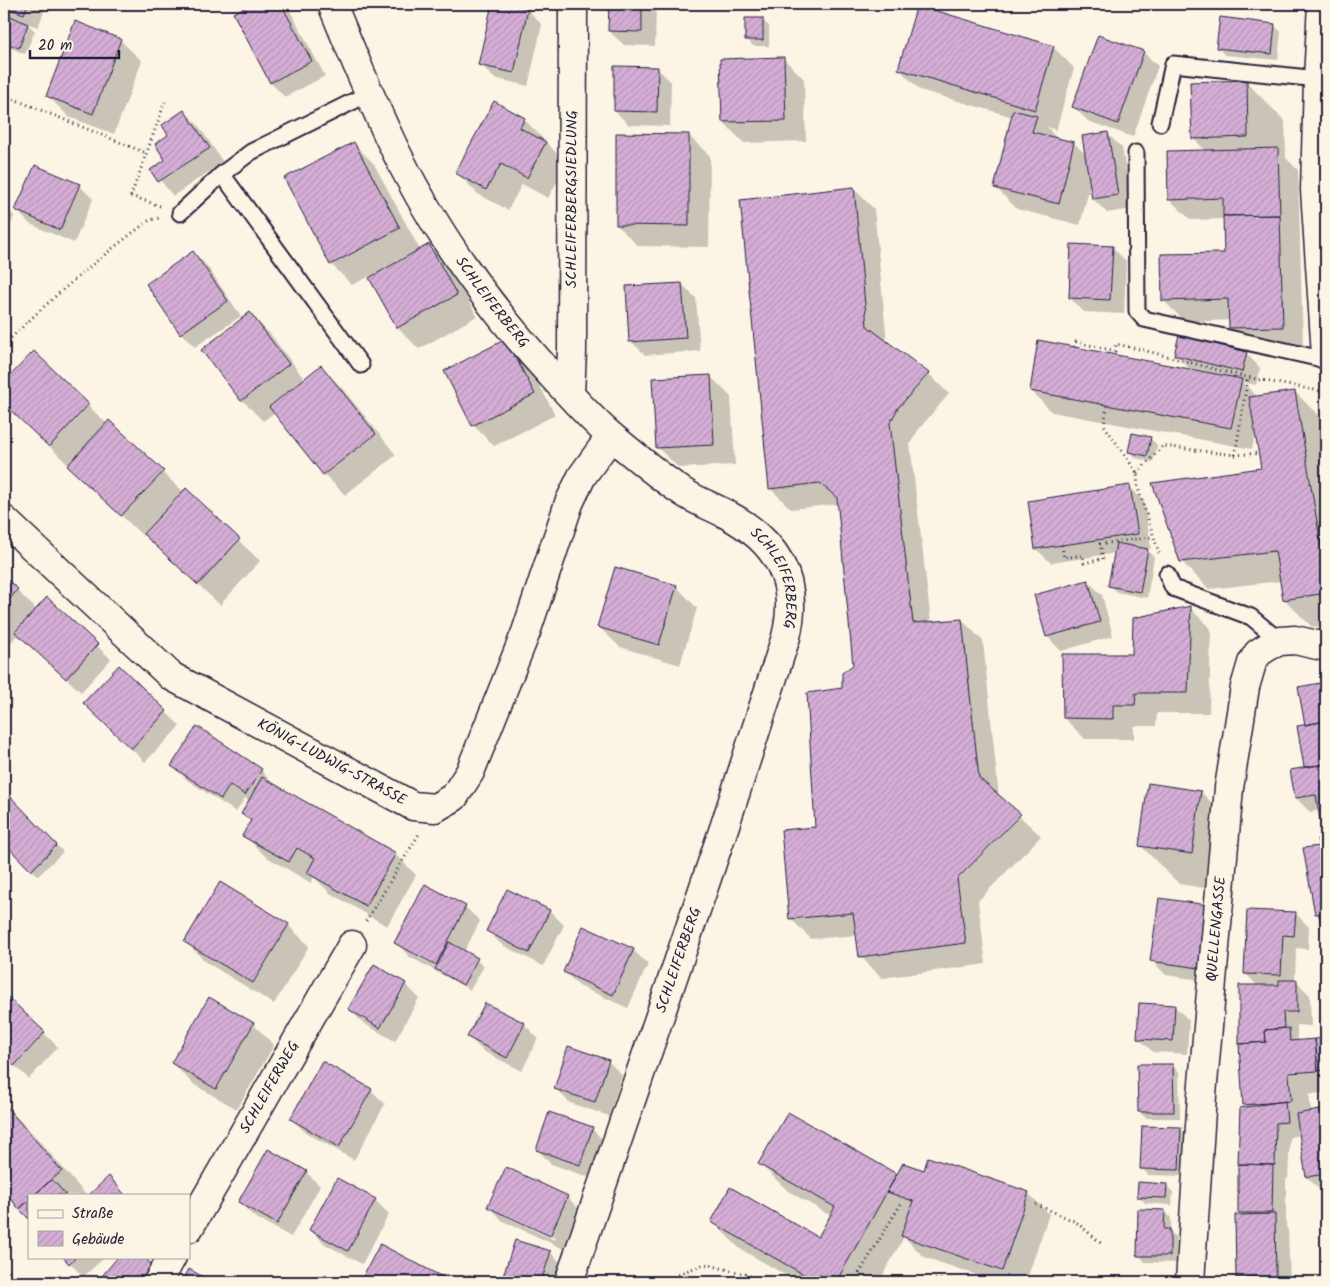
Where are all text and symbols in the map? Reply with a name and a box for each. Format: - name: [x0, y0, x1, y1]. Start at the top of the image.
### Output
- scale bar: [30, 28, 119, 60]
- text: 20 m: [38, 34, 72, 58]
- street label: SCHLEIFERBERGSIEDLUNG: [560, 110, 585, 288]
- street label: SCHLEIFERBERG: [449, 252, 535, 354]
- street label: SCHLEIFERBERG: [744, 522, 802, 630]
- street label: KÖNIG-LUDWIG-STRASSE: [253, 712, 412, 813]
- street label: QUELLENGASSE: [1200, 874, 1233, 983]
- street label: SCHLEIFERBERG: [650, 904, 708, 1016]
- street label: SCHLEIFERWEG: [234, 1037, 306, 1139]
- legend: [28, 1194, 190, 1258]
- text: Straße: [72, 1202, 114, 1226]
- text: Gebäude: [72, 1228, 125, 1252]

